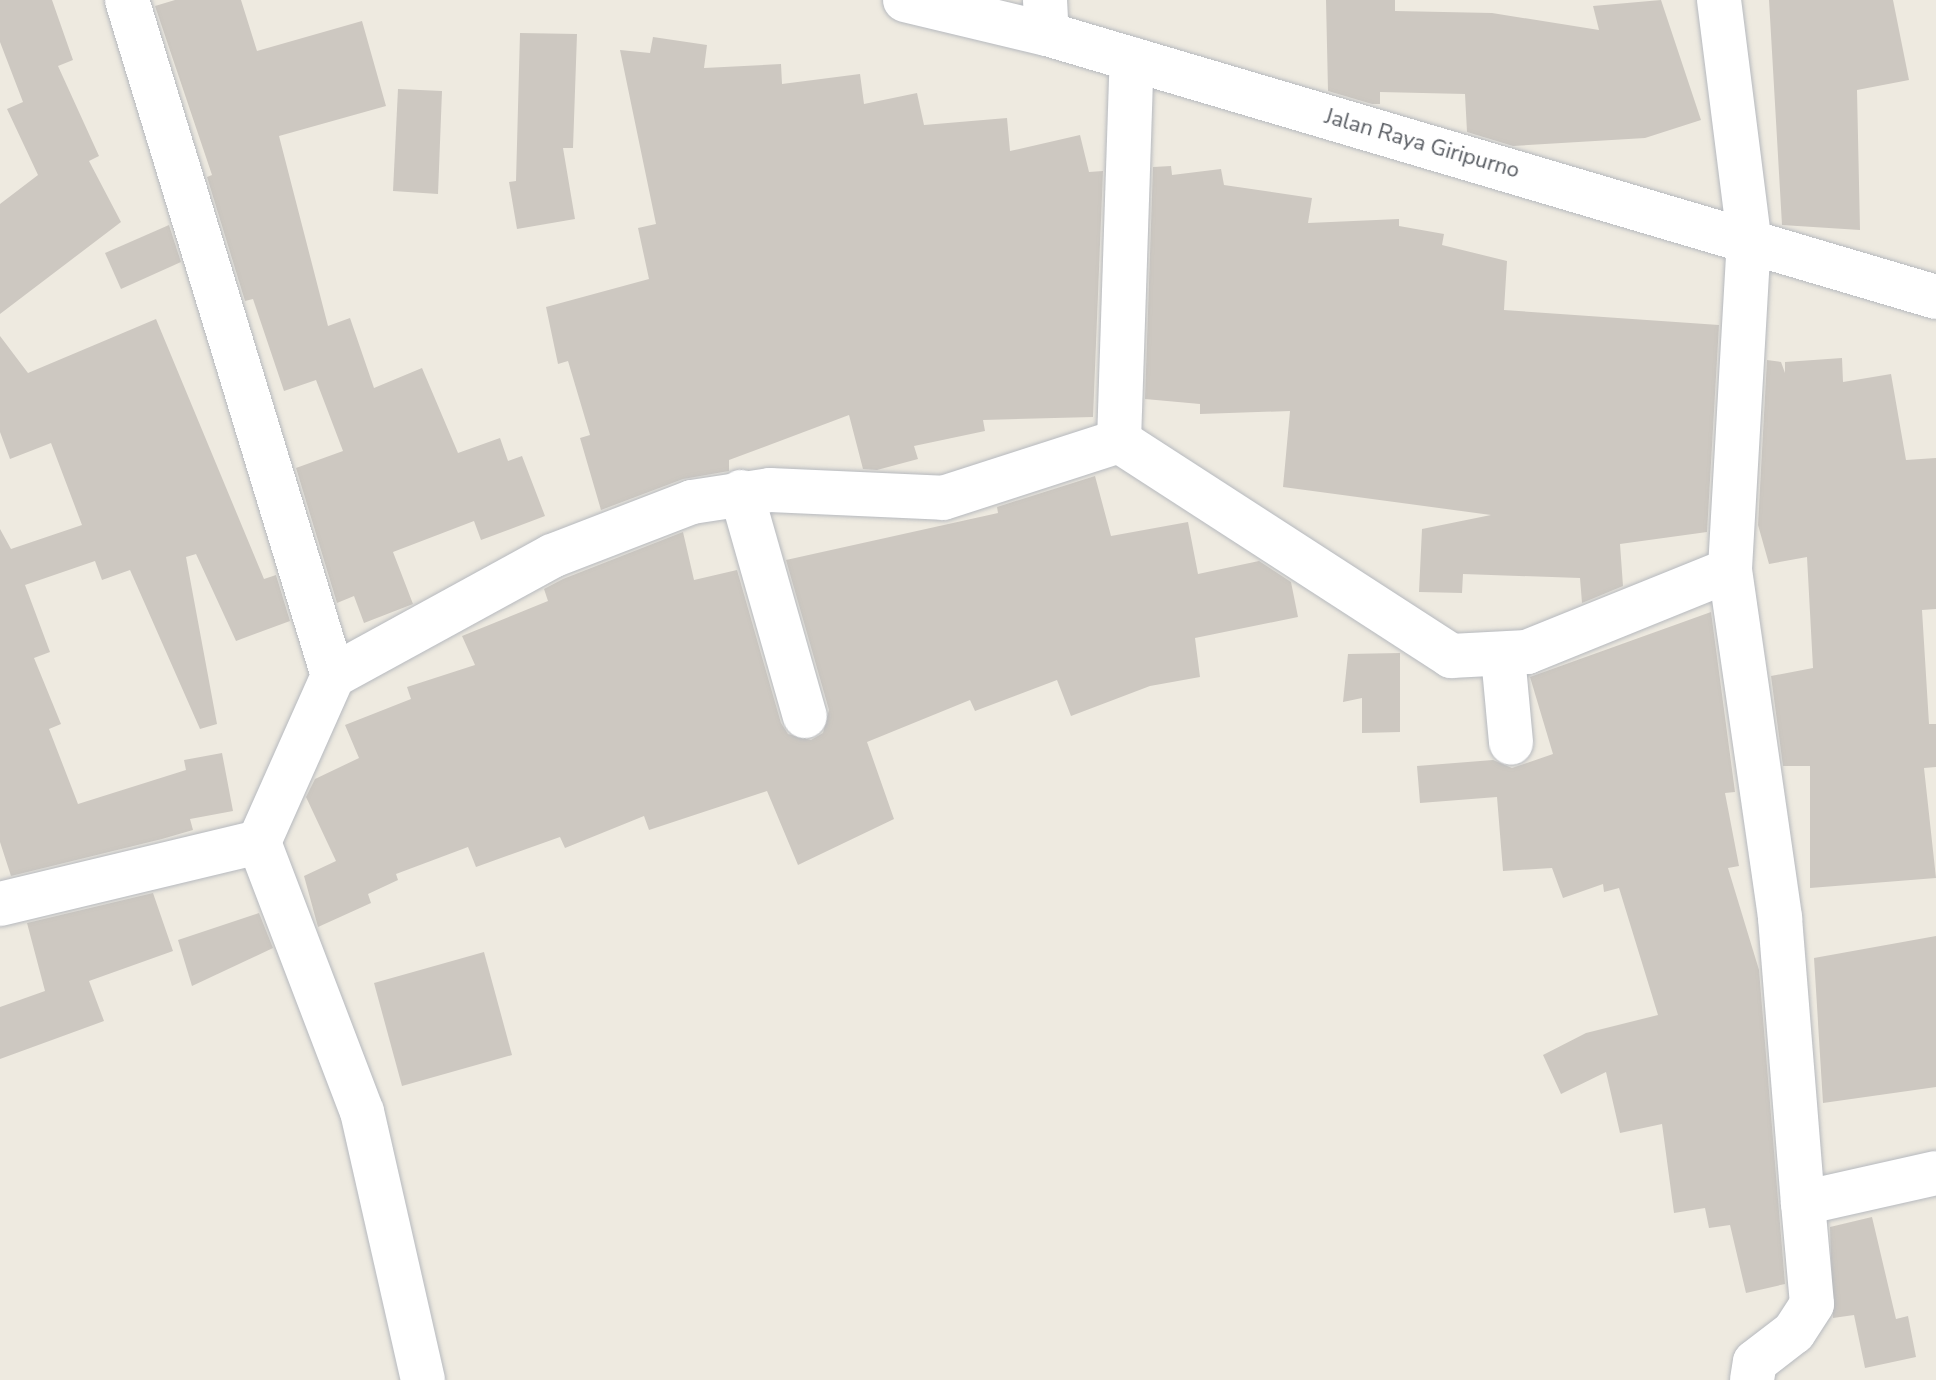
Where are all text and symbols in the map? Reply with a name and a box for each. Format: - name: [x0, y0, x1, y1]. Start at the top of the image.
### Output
- street label: Jalan Raya Giripurno: [1321, 104, 1523, 184]

